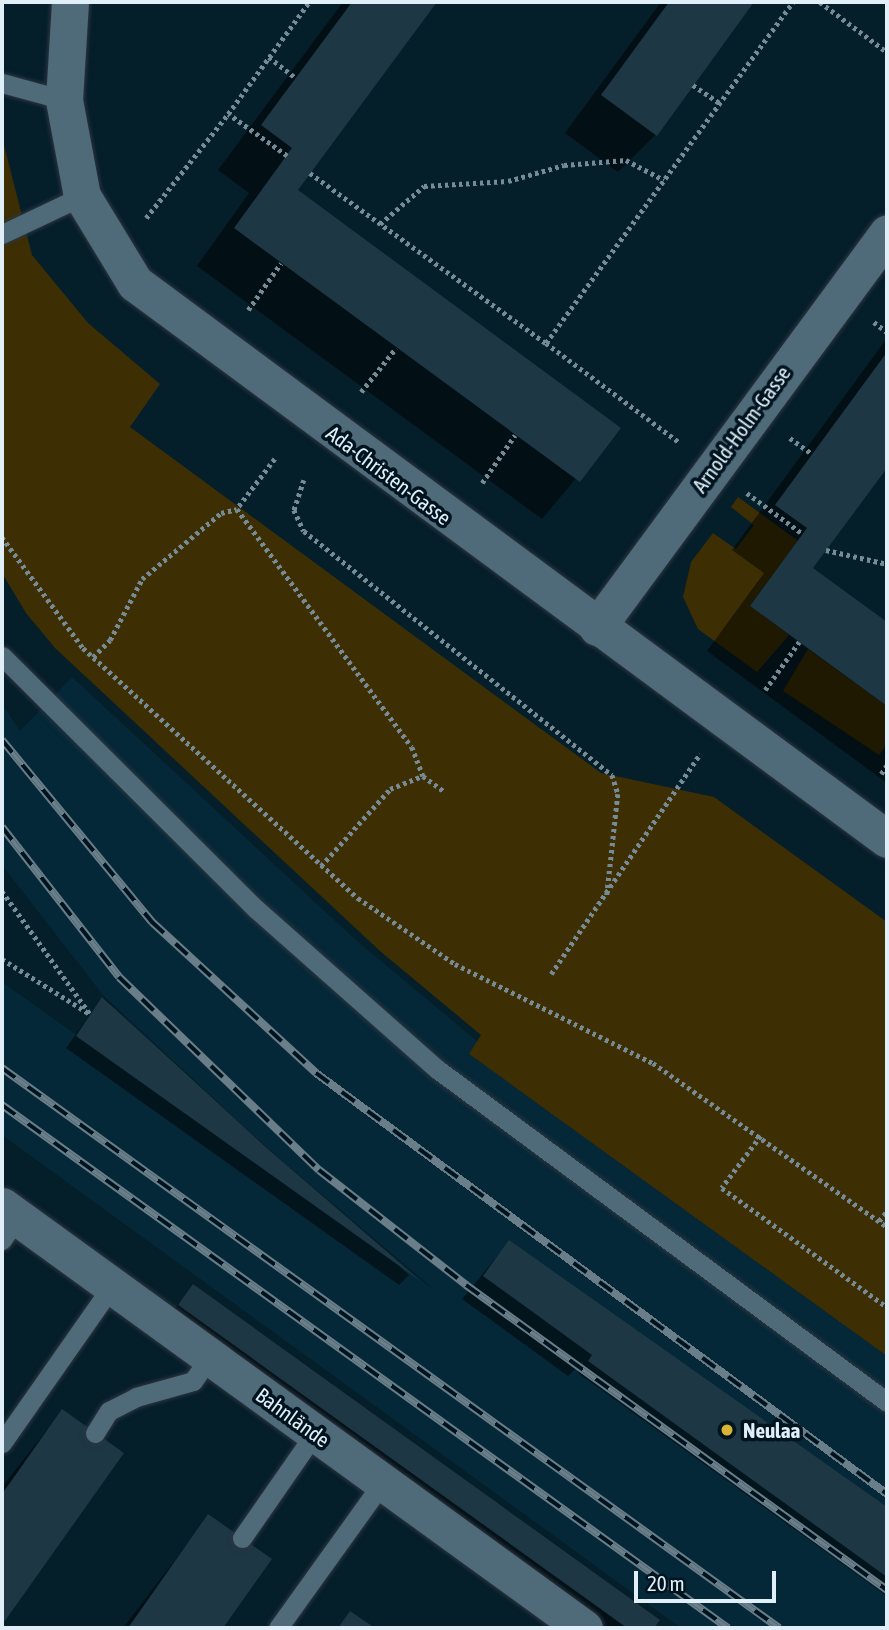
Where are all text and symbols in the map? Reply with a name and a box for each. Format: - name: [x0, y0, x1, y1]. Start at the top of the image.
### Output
- street label: Arnold-Holm-Gasse: [687, 361, 795, 497]
- street label: Ada-Christen-Gasse: [322, 420, 456, 530]
- street label: Bahnlände: [251, 1382, 335, 1452]
- place label: Neulaa: [743, 1417, 800, 1443]
- marker: Neulaa: [717, 1420, 737, 1440]
- scale bar: [637, 1556, 779, 1600]
- text: 20 m: [647, 1571, 685, 1595]

